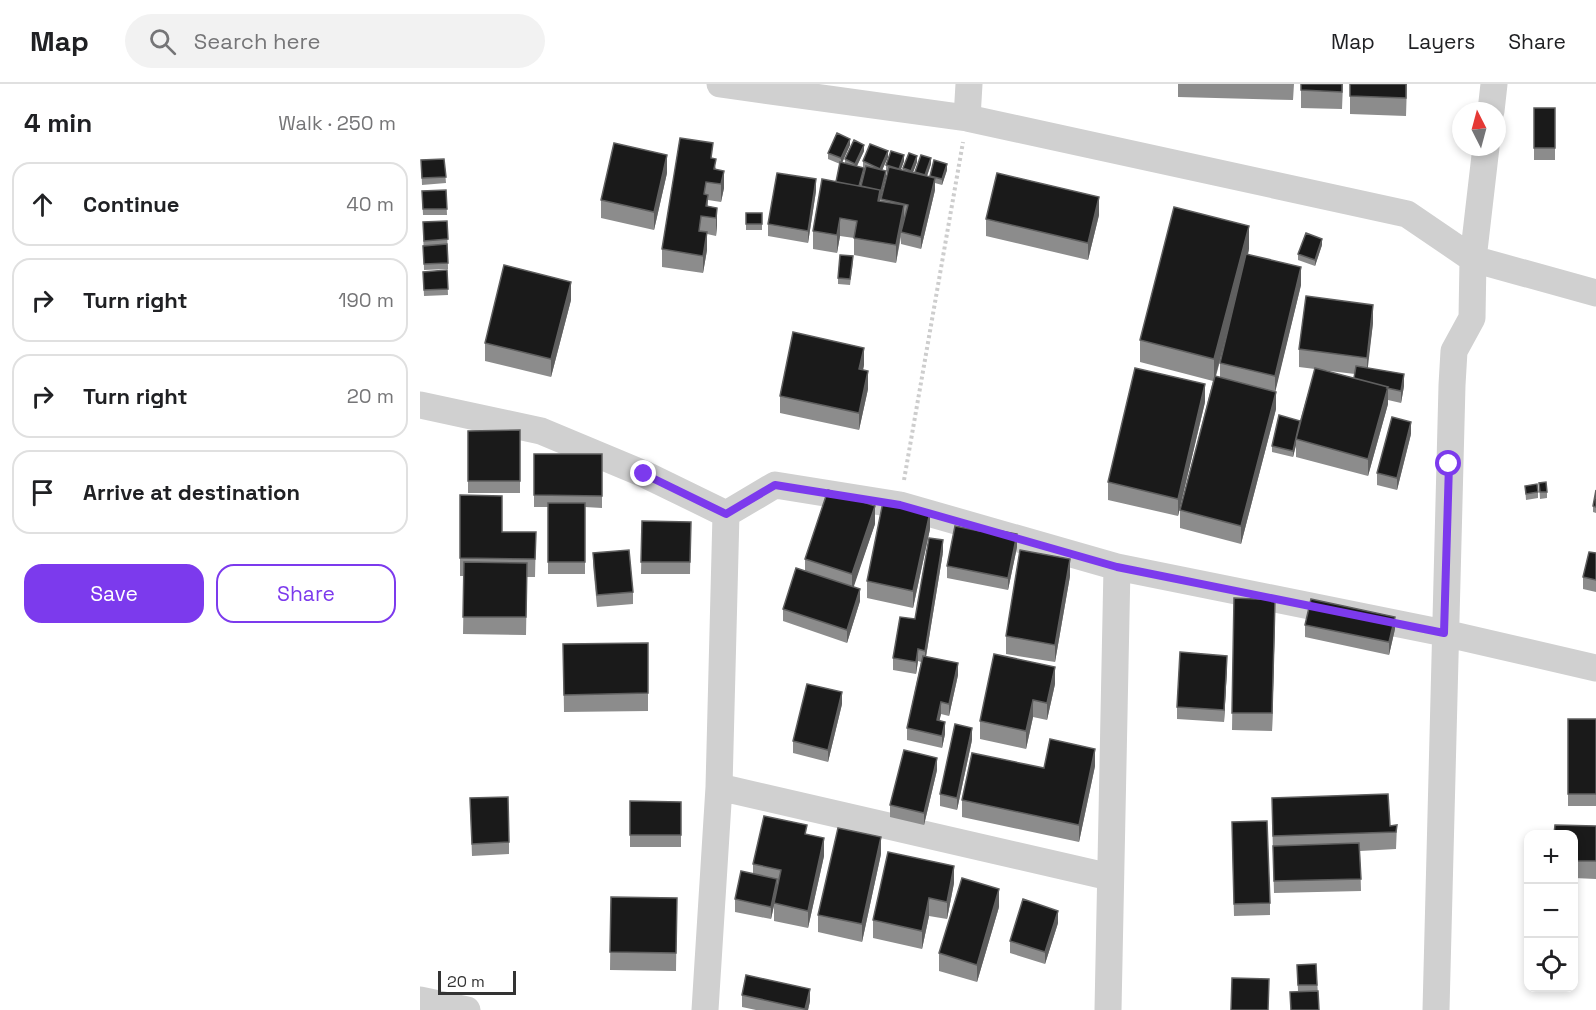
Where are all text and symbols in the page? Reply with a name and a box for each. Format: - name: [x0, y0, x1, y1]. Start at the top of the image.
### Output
- search box: [125, 14, 545, 68]
- text: Map: [30, 23, 89, 59]
- icon: search: [146, 25, 179, 58]
- text: Search here: [194, 27, 321, 55]
- text: Map: [1331, 28, 1375, 55]
- text: Layers: [1408, 28, 1475, 55]
- text: Share: [1508, 28, 1566, 55]
- north arrow: [1452, 102, 1506, 156]
- text: 4 min: [24, 106, 92, 140]
- text: Walk · 250 m: [278, 110, 396, 136]
- icon: ahead: [26, 188, 59, 221]
- text: Continue: [83, 190, 179, 218]
- text: 40 m: [346, 191, 394, 217]
- icon: right: [26, 284, 59, 317]
- text: Turn right: [83, 286, 188, 314]
- text: 190 m: [338, 287, 394, 313]
- icon: right: [26, 380, 59, 413]
- text: Turn right: [83, 382, 188, 410]
- text: 20 m: [347, 383, 394, 409]
- route start: [1435, 450, 1461, 476]
- route end: [630, 460, 656, 486]
- icon: arrive: [26, 476, 59, 509]
- text: Arrive at destination: [83, 478, 300, 506]
- button: Save: [24, 564, 204, 623]
- button: Share: [216, 564, 396, 623]
- map controls: [1524, 830, 1578, 992]
- button: +: [1524, 830, 1578, 884]
- button: −: [1524, 884, 1578, 938]
- button: locate: [1524, 938, 1578, 992]
- scale bar: [438, 968, 516, 996]
- text: 20 m: [447, 971, 485, 992]

